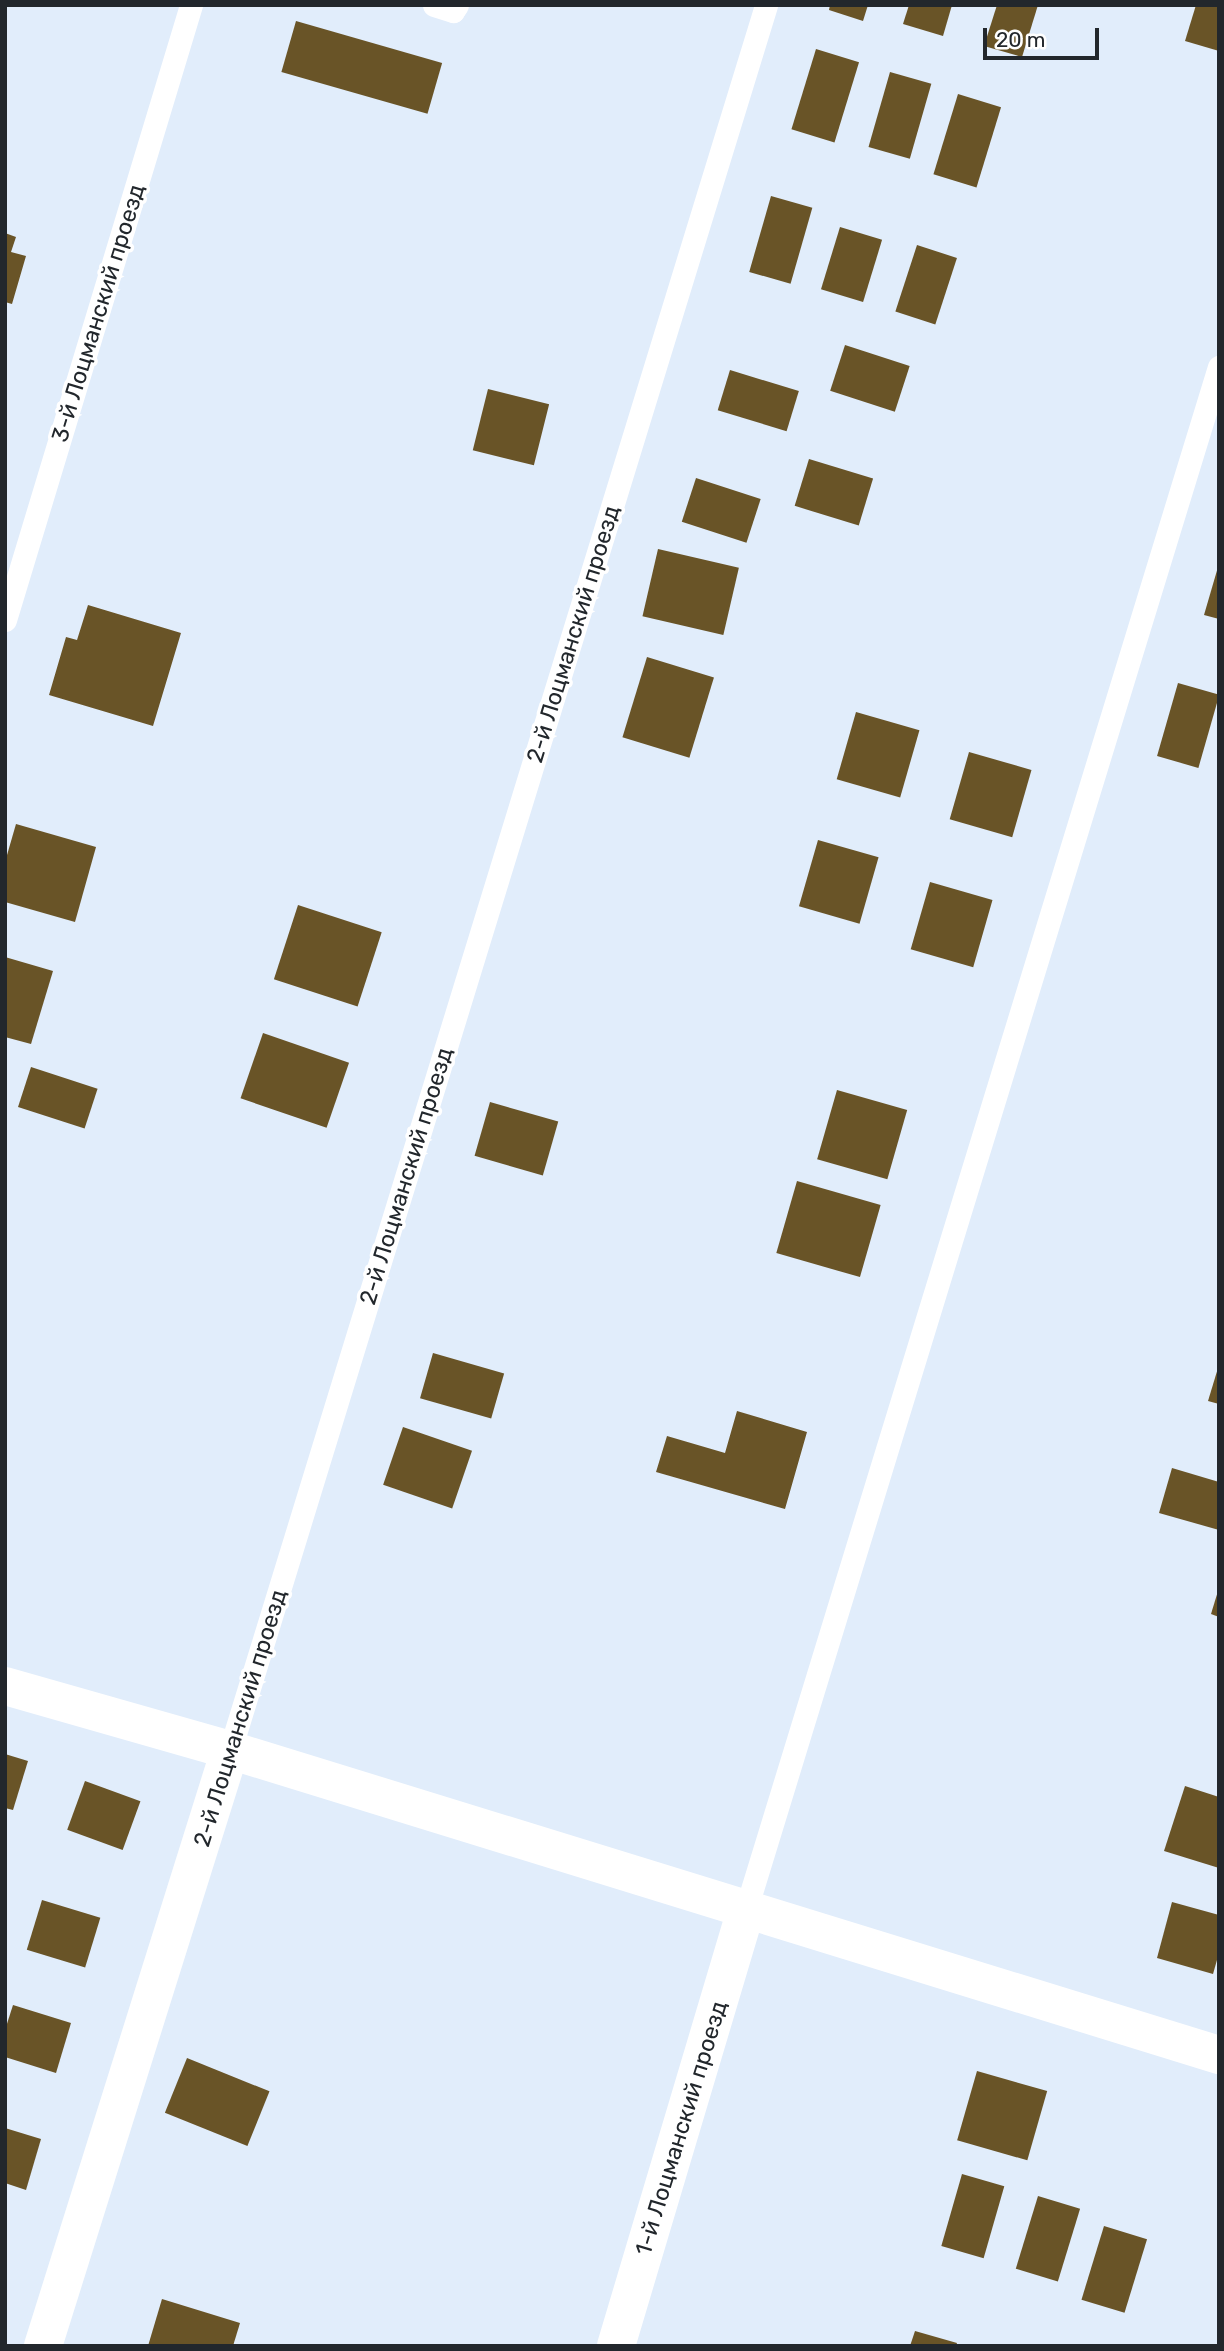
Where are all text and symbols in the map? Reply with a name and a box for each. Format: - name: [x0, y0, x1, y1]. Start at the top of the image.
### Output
- scale bar: [986, 14, 1102, 58]
- text: 20 m: [996, 27, 1045, 52]
- street label: 3-й Лоцманский проезд: [46, 181, 150, 445]
- street label: 2-й Лоцманский проезд: [521, 502, 625, 766]
- street label: 2-й Лоцманский проезд: [354, 1044, 458, 1308]
- street label: 2-й Лоцманский проезд: [188, 1586, 292, 1850]
- street label: 1-й Лоцманский проезд: [629, 1998, 733, 2258]

